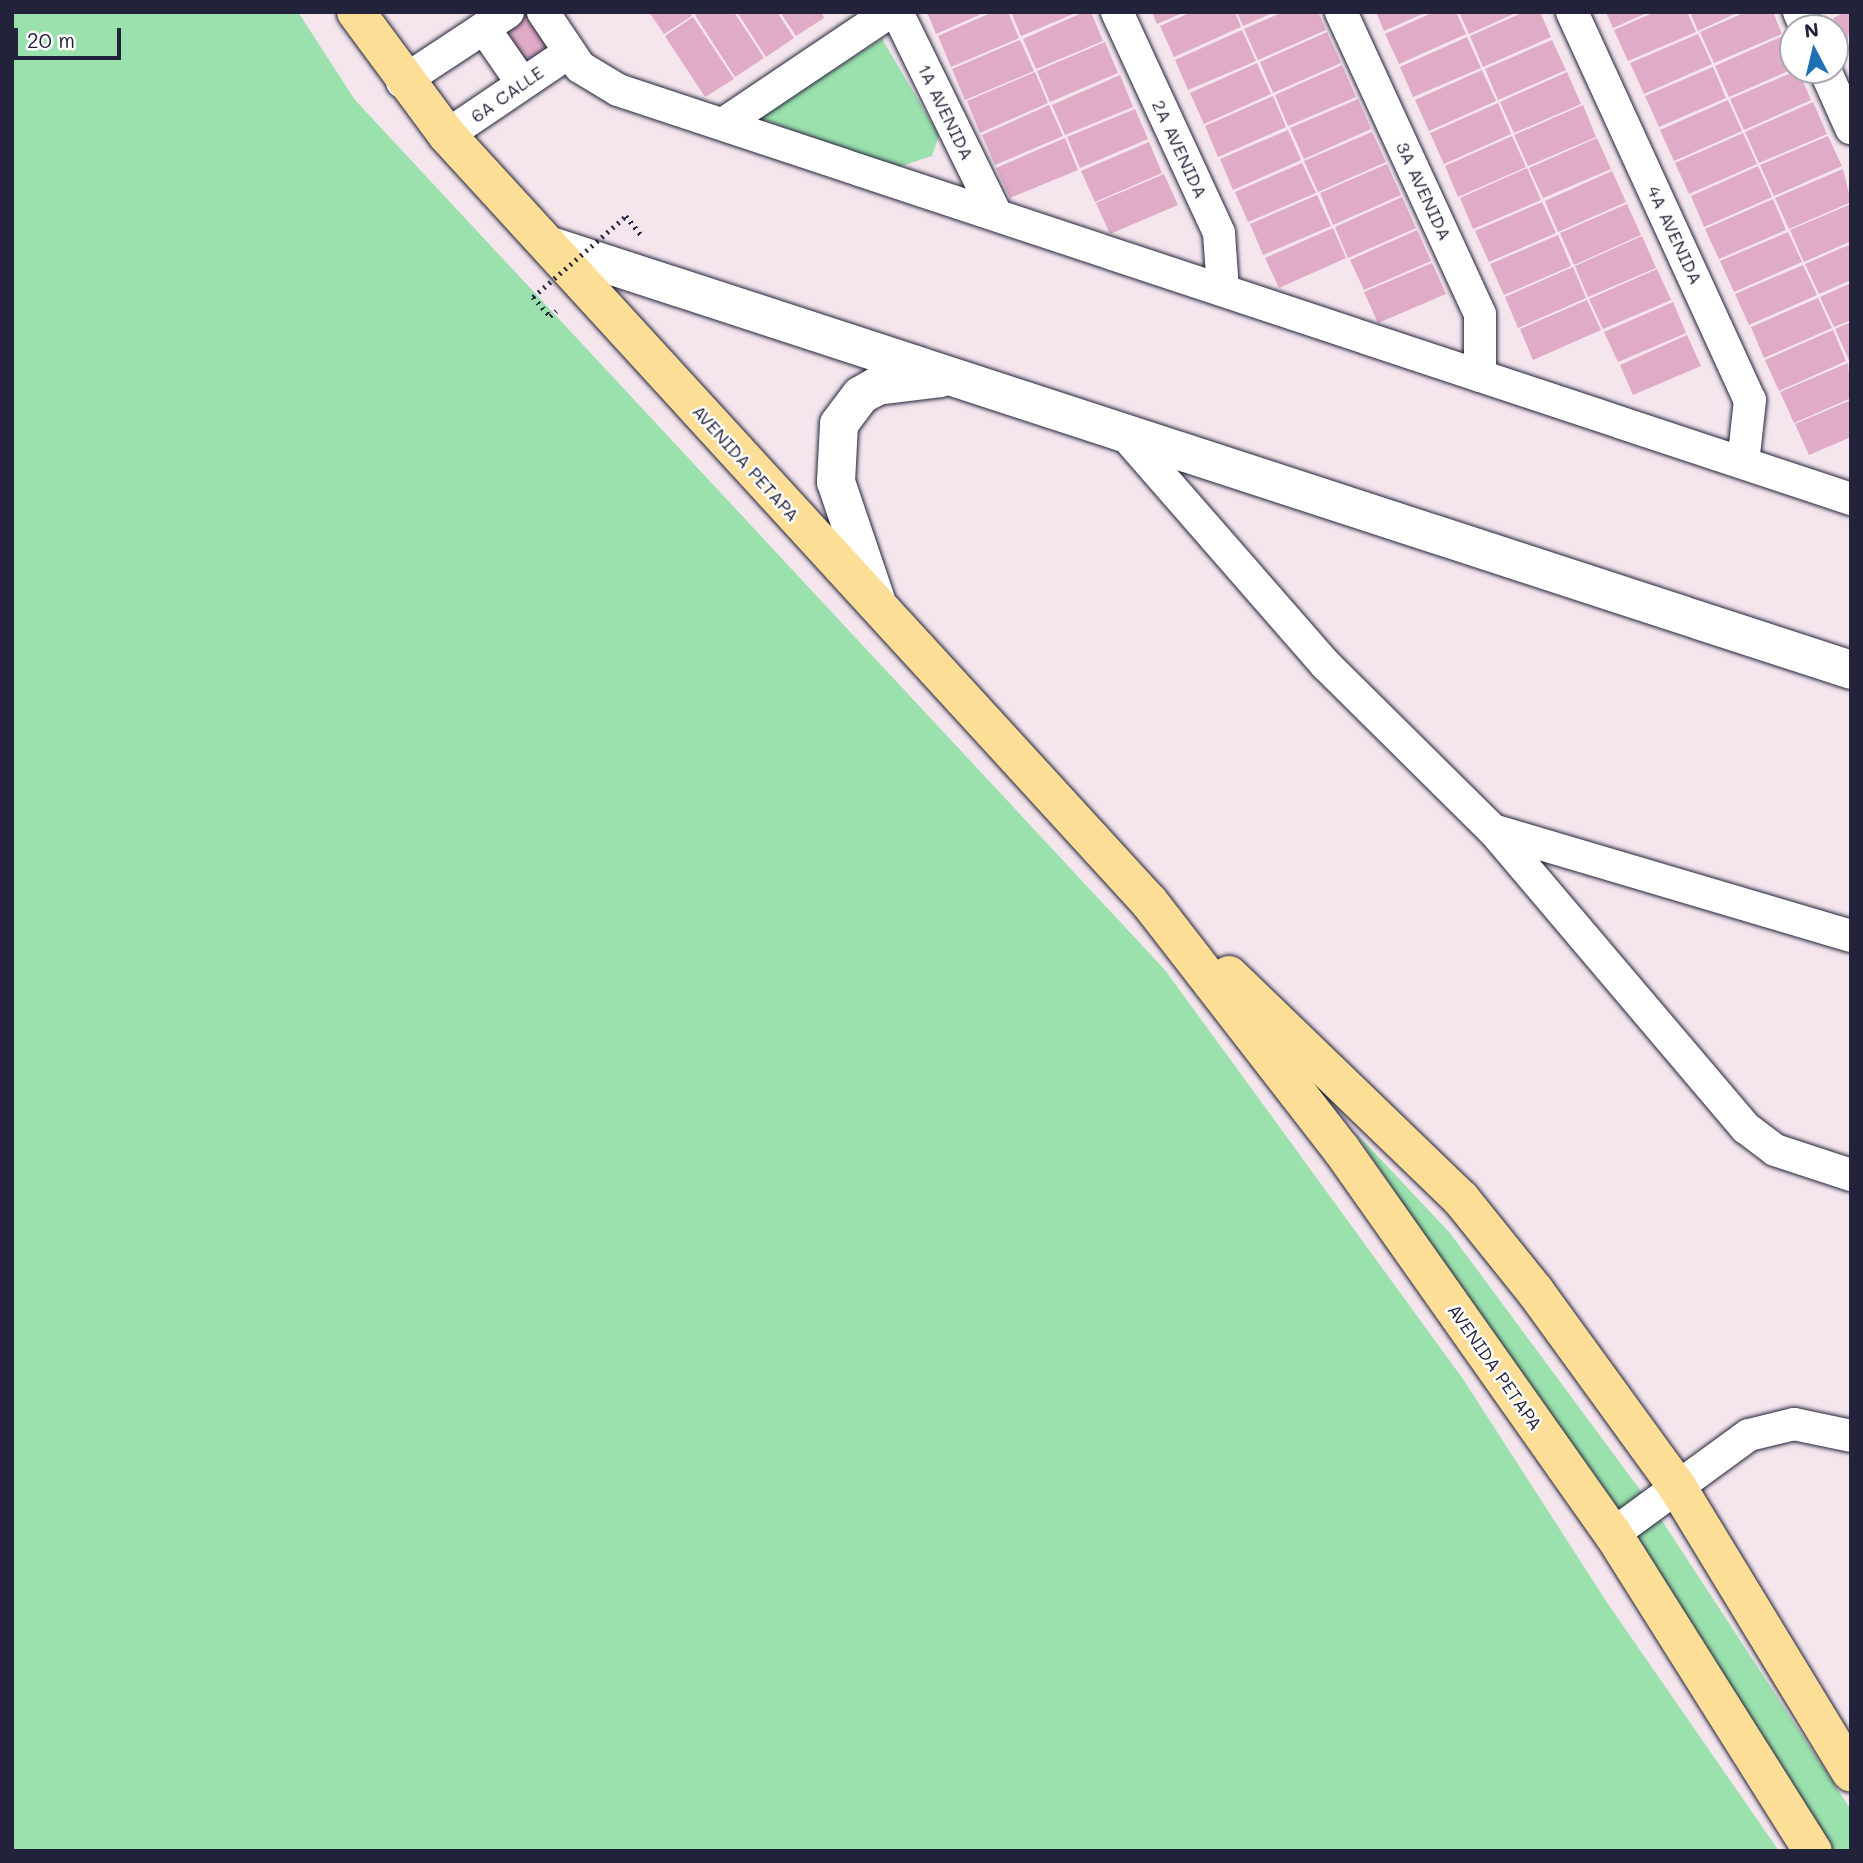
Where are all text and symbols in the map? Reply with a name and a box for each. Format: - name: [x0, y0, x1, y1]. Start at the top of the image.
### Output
- scale bar: [18, 14, 124, 58]
- north arrow: [1779, 14, 1849, 84]
- text: N: [1803, 16, 1820, 43]
- text: 20 m: [27, 26, 75, 53]
- street label: 6A CALLE: [467, 61, 547, 127]
- street label: 1A AVENIDA: [914, 61, 978, 163]
- street label: 2A AVENIDA: [1148, 96, 1212, 202]
- street label: 3A AVENIDA: [1392, 138, 1456, 244]
- street label: 4A AVENIDA: [1643, 182, 1707, 288]
- street label: AVENIDA PETAPA: [688, 400, 804, 526]
- street label: AVENIDA PETAPA: [1443, 1300, 1547, 1434]

